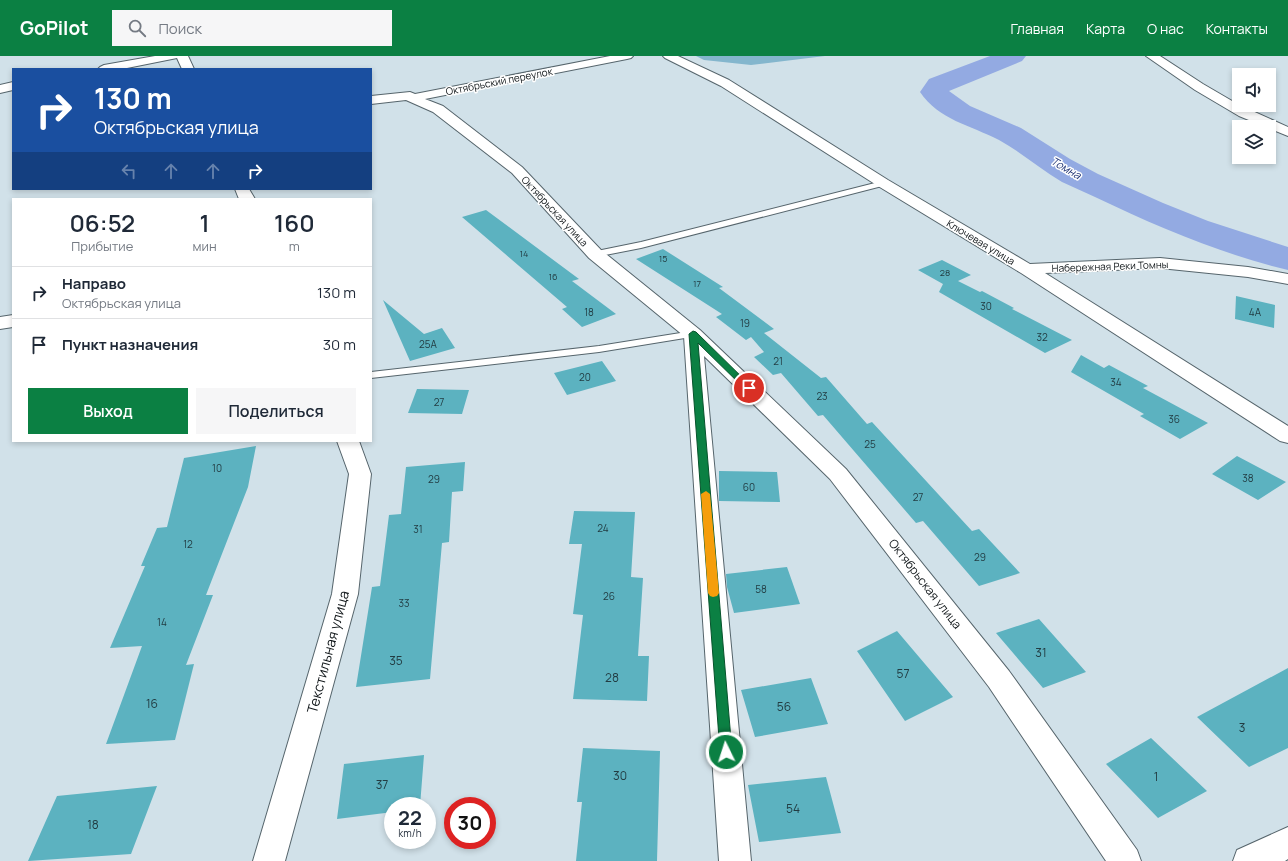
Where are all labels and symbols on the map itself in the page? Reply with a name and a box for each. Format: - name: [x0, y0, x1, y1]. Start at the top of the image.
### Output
- street label: Октябрьский переулок: [444, 64, 555, 98]
- water label: Томна: [1048, 153, 1085, 183]
- street label: Октябрьская улица: [519, 173, 591, 249]
- street label: Ключевая улица: [944, 216, 1018, 268]
- house number: 14: [520, 247, 528, 260]
- house number: 15: [659, 252, 667, 265]
- street label: Набережная Реки Томны: [1051, 257, 1169, 275]
- house number: 28: [940, 266, 950, 279]
- house number: 16: [548, 270, 558, 283]
- house number: 17: [693, 277, 701, 290]
- house number: 30: [980, 299, 992, 313]
- house number: 18: [584, 305, 594, 319]
- house number: 4А: [1249, 305, 1262, 319]
- house number: 19: [740, 316, 750, 330]
- house number: 32: [1036, 330, 1048, 344]
- house number: 25А: [419, 337, 438, 351]
- house number: 21: [773, 354, 783, 368]
- house number: 20: [579, 370, 591, 384]
- pin: [732, 371, 766, 405]
- house number: 34: [1110, 375, 1122, 389]
- house number: 23: [816, 389, 828, 403]
- house number: 27: [434, 395, 444, 409]
- house number: 36: [1168, 412, 1180, 426]
- house number: 25: [864, 437, 876, 451]
- house number: 10: [212, 461, 222, 475]
- house number: 38: [1242, 471, 1254, 485]
- house number: 29: [428, 472, 440, 486]
- house number: 60: [743, 480, 755, 494]
- house number: 27: [913, 490, 923, 504]
- house number: 24: [597, 521, 609, 535]
- house number: 31: [413, 522, 423, 536]
- street label: Октябрьская улица: [885, 535, 966, 632]
- house number: 12: [183, 537, 193, 551]
- house number: 29: [974, 550, 986, 564]
- house number: 58: [755, 582, 767, 596]
- street label: Текстильная улица: [302, 588, 353, 715]
- house number: 26: [603, 589, 615, 603]
- house number: 33: [398, 596, 410, 610]
- house number: 14: [157, 615, 167, 629]
- house number: 31: [1035, 644, 1047, 661]
- house number: 35: [389, 652, 403, 669]
- house number: 57: [897, 665, 909, 682]
- house number: 28: [605, 669, 619, 686]
- house number: 16: [146, 695, 158, 712]
- house number: 56: [777, 698, 791, 715]
- house number: 3: [1239, 719, 1245, 736]
- position arrow: [705, 731, 747, 773]
- house number: 30: [613, 767, 627, 784]
- house number: 1: [1154, 768, 1158, 785]
- house number: 37: [376, 776, 388, 793]
- speed limit sign: 30: [444, 797, 496, 849]
- house number: 54: [786, 800, 800, 817]
- house number: 18: [87, 816, 99, 833]

